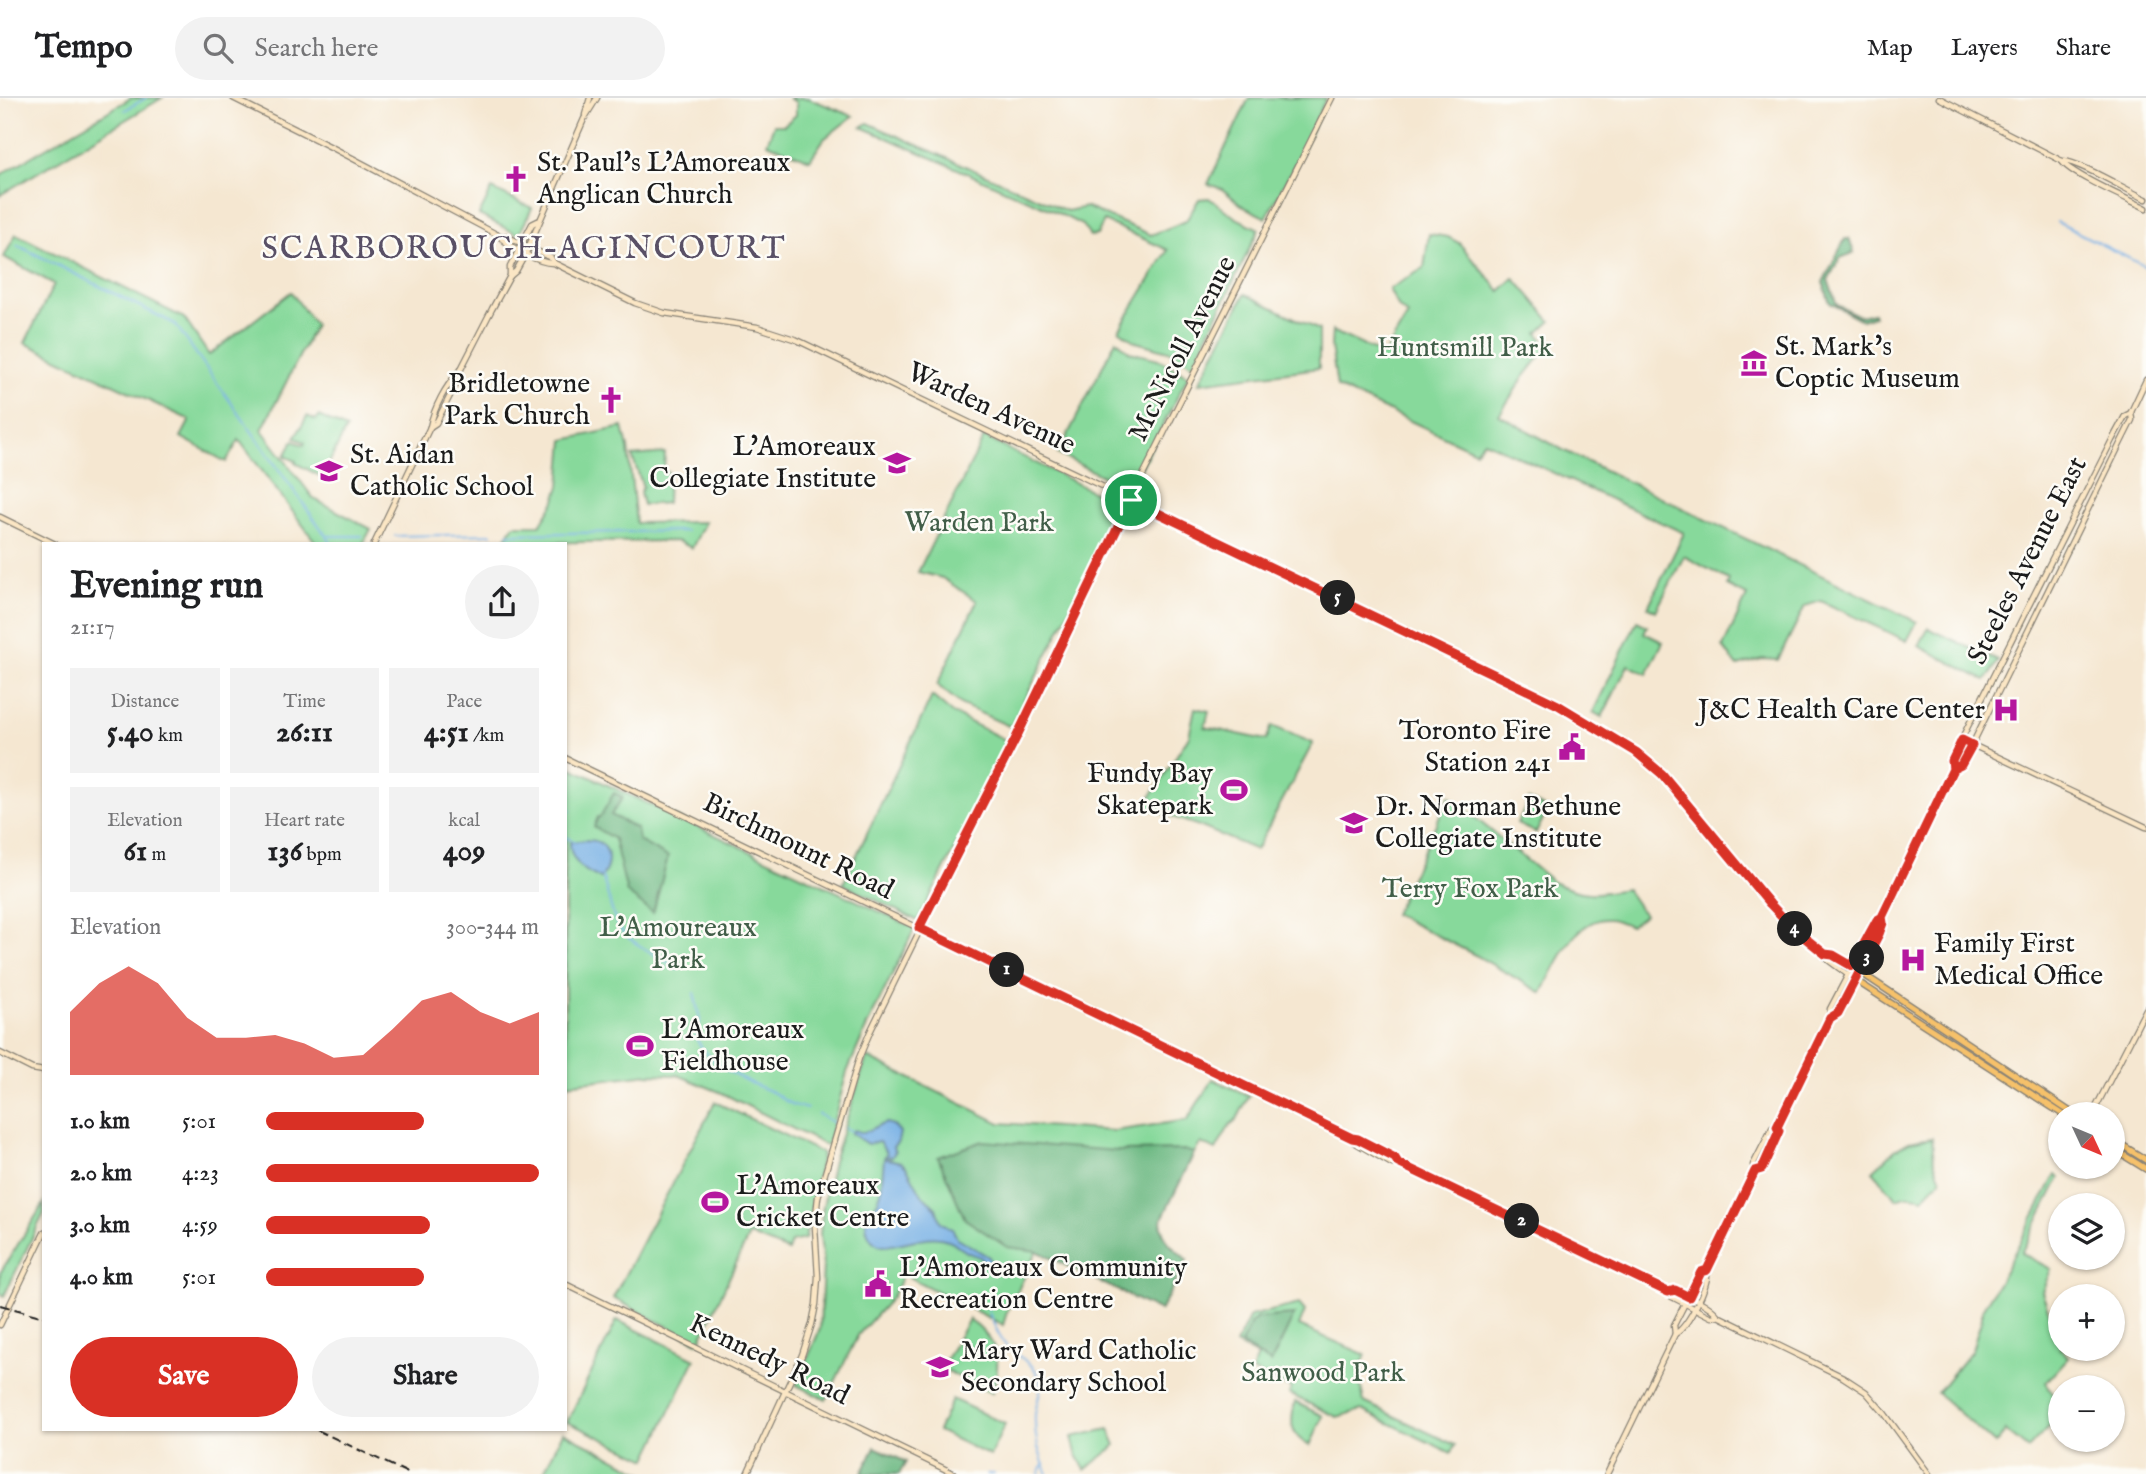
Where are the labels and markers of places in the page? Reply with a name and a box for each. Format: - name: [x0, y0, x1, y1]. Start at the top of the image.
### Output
- place label: St. Paul's L'Amoreaux Anglican Church: [536, 146, 791, 213]
- church icon: St. Paul's L'Amoreaux Anglican Church: [501, 164, 531, 194]
- place label: St. Mark's Coptic Museum: [1775, 330, 1960, 397]
- museum icon: St. Mark's Coptic Museum: [1739, 348, 1769, 378]
- place label: Bridletowne Park Church: [444, 367, 590, 434]
- church icon: Bridletowne Park Church: [596, 385, 626, 415]
- place label: L'Amoreaux Collegiate Institute: [649, 430, 876, 497]
- place label: St. Aidan Catholic School: [350, 438, 534, 505]
- school or university icon: L'Amoreaux Collegiate Institute: [882, 448, 912, 478]
- school or university icon: St. Aidan Catholic School: [314, 456, 344, 486]
- pin: [1101, 470, 1161, 530]
- pin: 5: [1320, 580, 1356, 616]
- place label: J&C Health Care Center: [1695, 693, 1985, 728]
- hospital icon: J&C Health Care Center: [1991, 695, 2021, 725]
- place label: Toronto Fire Station 241: [1399, 714, 1551, 781]
- public building icon: Toronto Fire Station 241: [1557, 732, 1587, 762]
- place label: Fundy Bay Skatepark: [1087, 757, 1214, 824]
- sports icon: Fundy Bay Skatepark: [1219, 775, 1249, 805]
- place label: Dr. Norman Bethune Collegiate Institute: [1375, 790, 1621, 857]
- school or university icon: Dr. Norman Bethune Collegiate Institute: [1339, 808, 1369, 838]
- pin: 4: [1778, 912, 1812, 946]
- place label: Family First Medical Office: [1934, 927, 2103, 994]
- pin: 3: [1850, 940, 1884, 976]
- hospital icon: Family First Medical Office: [1898, 945, 1928, 975]
- pin: 1: [990, 952, 1024, 988]
- place label: L'Amoreaux Fieldhouse: [661, 1013, 805, 1080]
- sports icon: L'Amoreaux Fieldhouse: [625, 1031, 655, 1061]
- place label: L'Amoreaux Cricket Centre: [736, 1169, 910, 1236]
- sports icon: L'Amoreaux Cricket Centre: [700, 1187, 730, 1217]
- pin: 2: [1504, 1204, 1540, 1238]
- place label: L’Amoreaux Community Recreation Centre: [899, 1251, 1188, 1318]
- public building icon: L’Amoreaux Community Recreation Centre: [863, 1269, 893, 1299]
- place label: Mary Ward Catholic Secondary School: [961, 1334, 1197, 1401]
- school or university icon: Mary Ward Catholic Secondary School: [925, 1352, 955, 1382]

